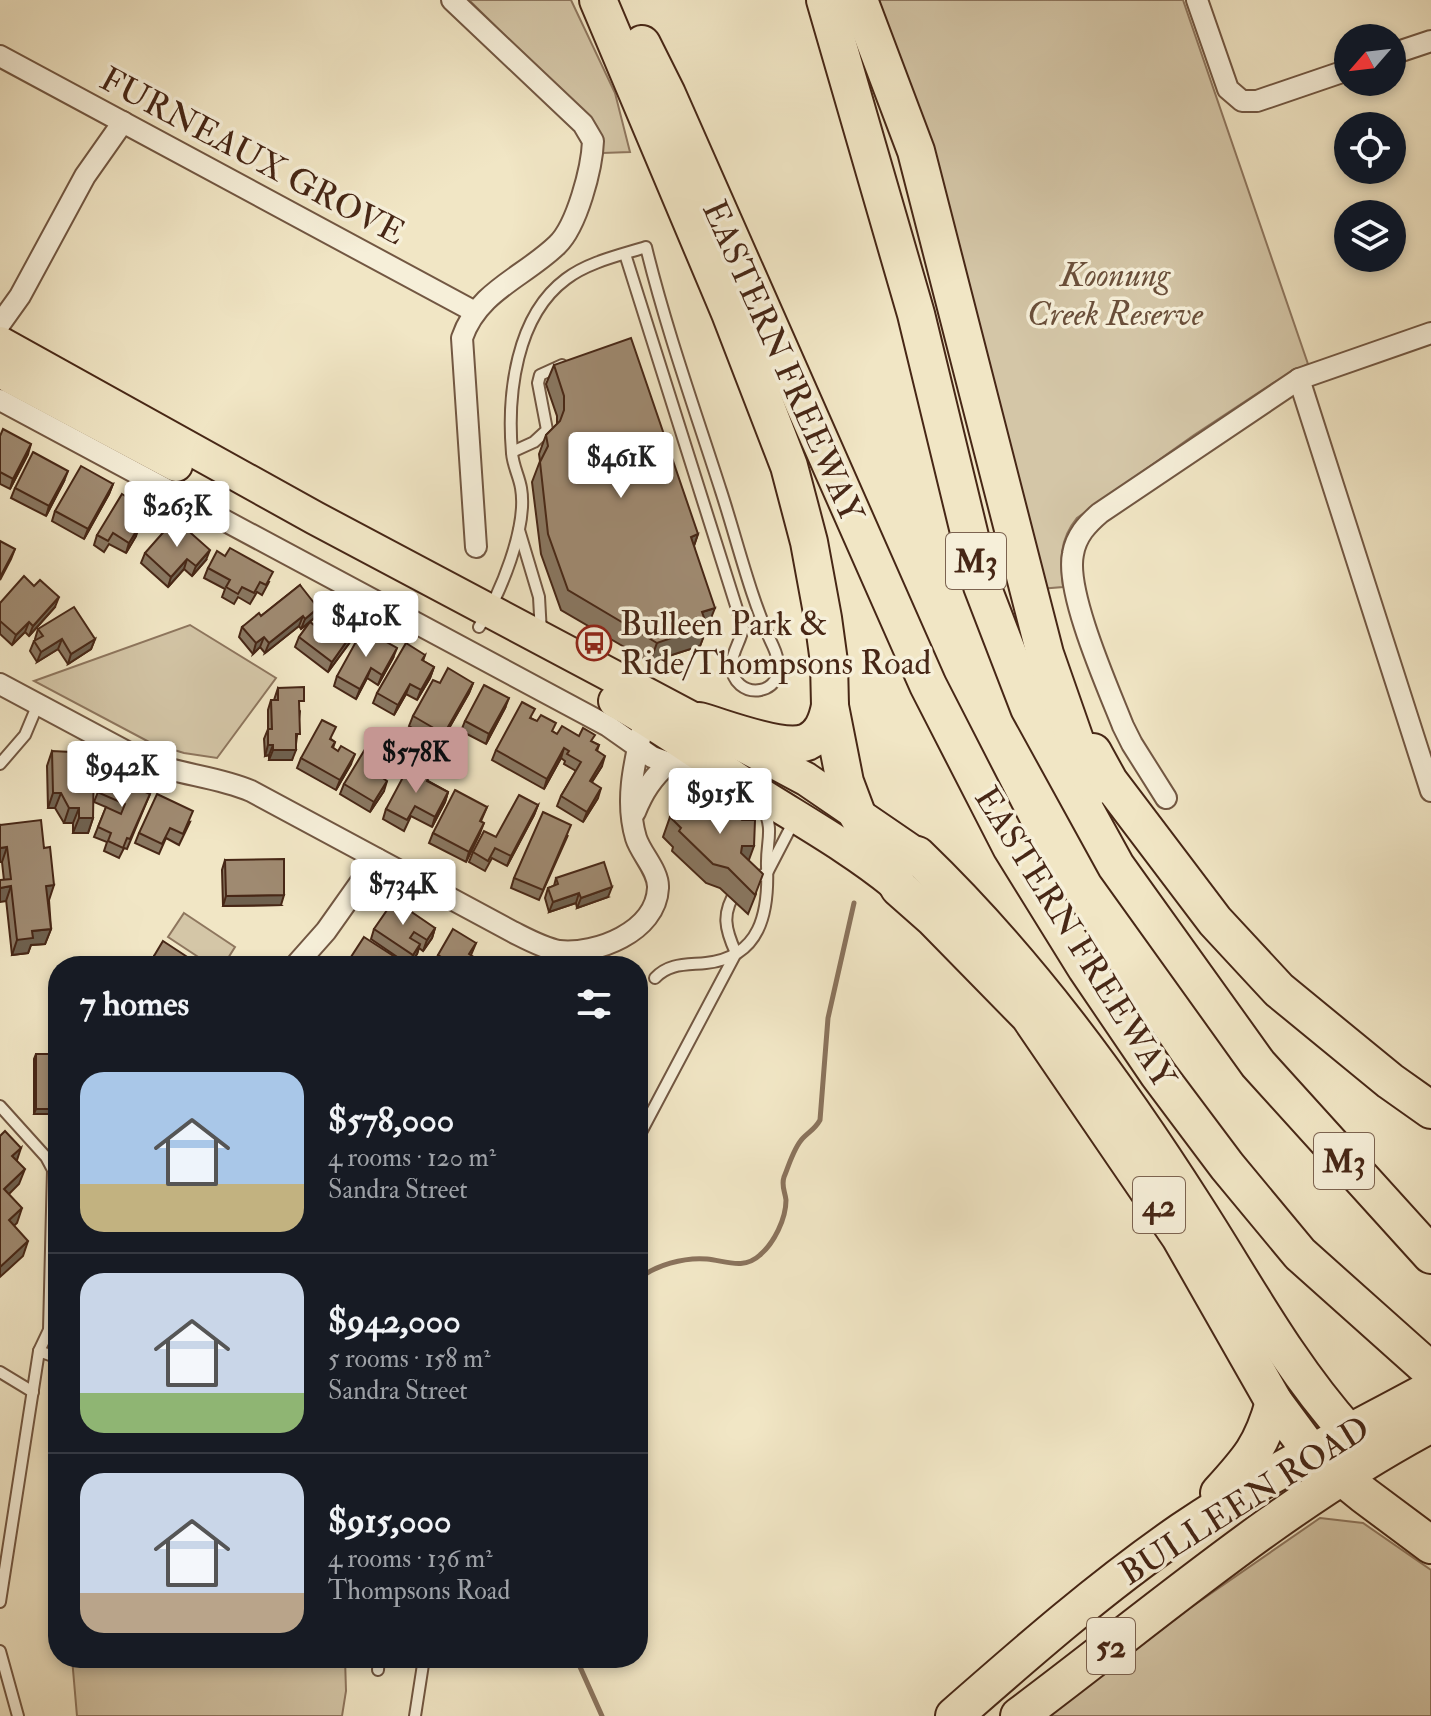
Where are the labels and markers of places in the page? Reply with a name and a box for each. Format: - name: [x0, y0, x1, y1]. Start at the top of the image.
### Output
- pin: $461K: [565, 432, 677, 500]
- pin: $263K: [121, 481, 233, 549]
- pin: $410K: [310, 591, 422, 659]
- place label: Bulleen Park & Ride/Thompsons Road: [620, 603, 932, 685]
- bus stop icon: Bulleen Park & Ride/Thompsons Road: [575, 624, 613, 662]
- pin: $578K: [360, 727, 472, 795]
- pin: $942K: [66, 741, 178, 809]
- pin: $915K: [664, 768, 776, 836]
- pin: $734K: [347, 859, 459, 927]

